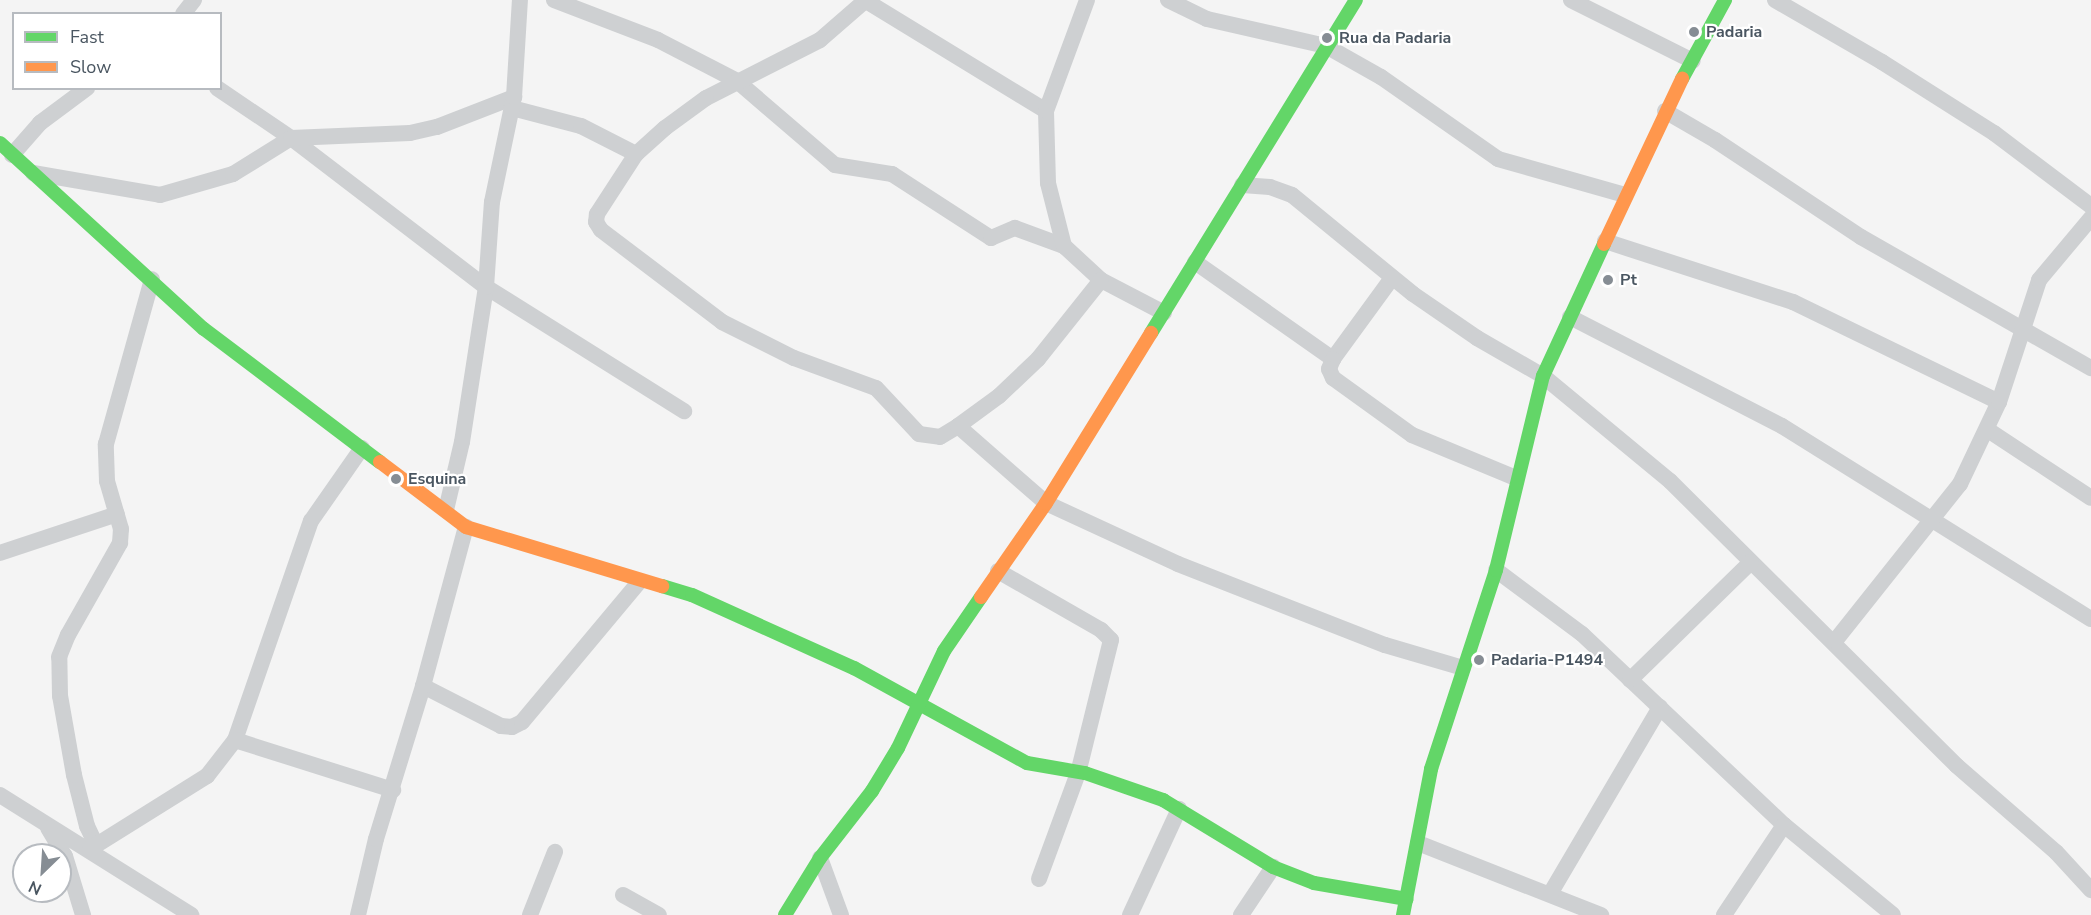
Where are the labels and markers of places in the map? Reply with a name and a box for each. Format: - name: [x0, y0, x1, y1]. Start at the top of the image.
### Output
- place label: Padaria: [1706, 22, 1762, 42]
- marker: Padaria: [1687, 25, 1701, 39]
- place label: Rua da Padaria: [1339, 28, 1451, 48]
- marker: Rua da Padaria: [1320, 31, 1334, 45]
- place label: Pt: [1620, 270, 1637, 290]
- marker: Pt: [1601, 273, 1615, 287]
- place label: Esquina: [408, 469, 466, 489]
- marker: Esquina: [389, 472, 403, 486]
- place label: Padaria-P1494: [1491, 650, 1603, 670]
- marker: Padaria-P1494: [1472, 653, 1486, 667]

